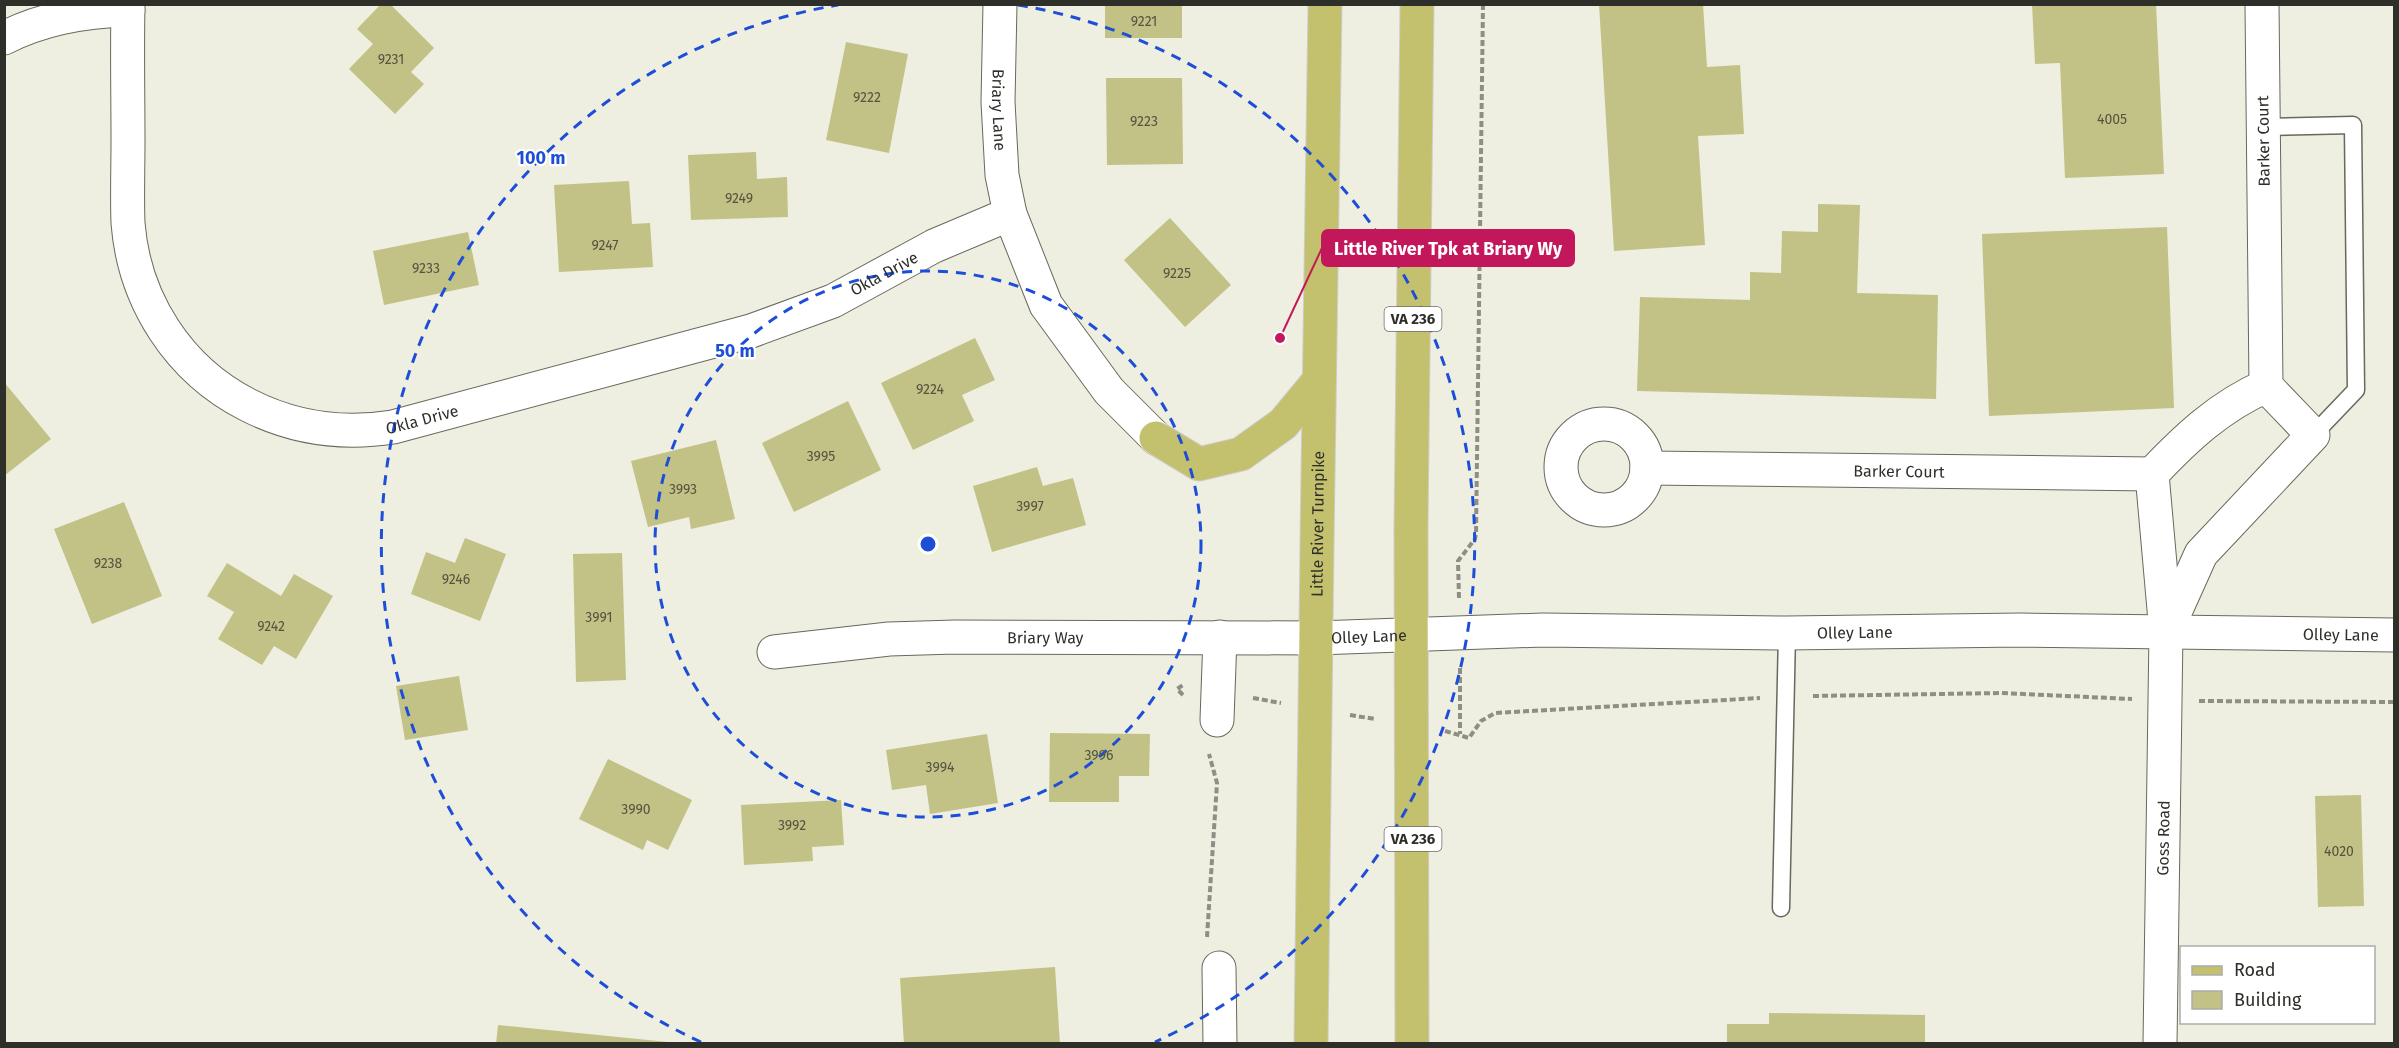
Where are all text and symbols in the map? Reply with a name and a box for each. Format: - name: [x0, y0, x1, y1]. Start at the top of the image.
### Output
- house number: 9221: [1131, 13, 1157, 30]
- house number: 9231: [378, 51, 404, 68]
- street label: Briary Lane: [988, 69, 1010, 152]
- house number: 9222: [853, 89, 881, 106]
- street label: Barker Court: [2253, 95, 2274, 187]
- house number: 4005: [2097, 111, 2127, 128]
- house number: 9223: [1130, 113, 1158, 130]
- text: 100 m: [517, 147, 565, 169]
- house number: 9249: [725, 190, 753, 207]
- callout: Little River Tpk at Briary Wy: [1322, 230, 1574, 266]
- house number: 9247: [592, 237, 618, 254]
- text: Little River Tpk at Briary Wy: [1334, 238, 1563, 260]
- street label: Okla Drive: [847, 248, 921, 300]
- house number: 9233: [412, 260, 440, 277]
- house number: 9225: [1163, 265, 1191, 282]
- road number: VA 236: [1384, 307, 1442, 331]
- text: 50 m: [715, 340, 755, 362]
- house number: 9224: [916, 381, 945, 398]
- street label: Okla Drive: [384, 401, 460, 438]
- house number: 3995: [807, 448, 835, 465]
- street label: Little River Turnpike: [1307, 451, 1328, 597]
- street label: Barker Court: [1853, 461, 1945, 482]
- house number: 3993: [669, 481, 697, 498]
- house number: 3997: [1016, 498, 1044, 515]
- centre of rings: [918, 534, 938, 554]
- house number: 9238: [94, 555, 123, 572]
- house number: 9246: [442, 571, 470, 588]
- house number: 3991: [585, 609, 613, 626]
- house number: 9242: [257, 618, 285, 635]
- street label: Olley Lane: [1817, 623, 1893, 643]
- street label: Olley Lane: [2303, 625, 2379, 645]
- street label: Olley Lane: [1331, 626, 1407, 647]
- street label: Briary Way: [1007, 628, 1084, 647]
- house number: 3996: [1085, 747, 1113, 764]
- house number: 3994: [926, 759, 955, 776]
- street label: Goss Road: [2153, 800, 2174, 876]
- house number: 3990: [621, 801, 651, 818]
- house number: 3992: [778, 817, 806, 834]
- road number: VA 236: [1384, 827, 1442, 851]
- house number: 4020: [2324, 843, 2354, 860]
- legend: [2180, 946, 2375, 1024]
- text: Road: [2234, 959, 2276, 981]
- text: Building: [2234, 989, 2302, 1011]

